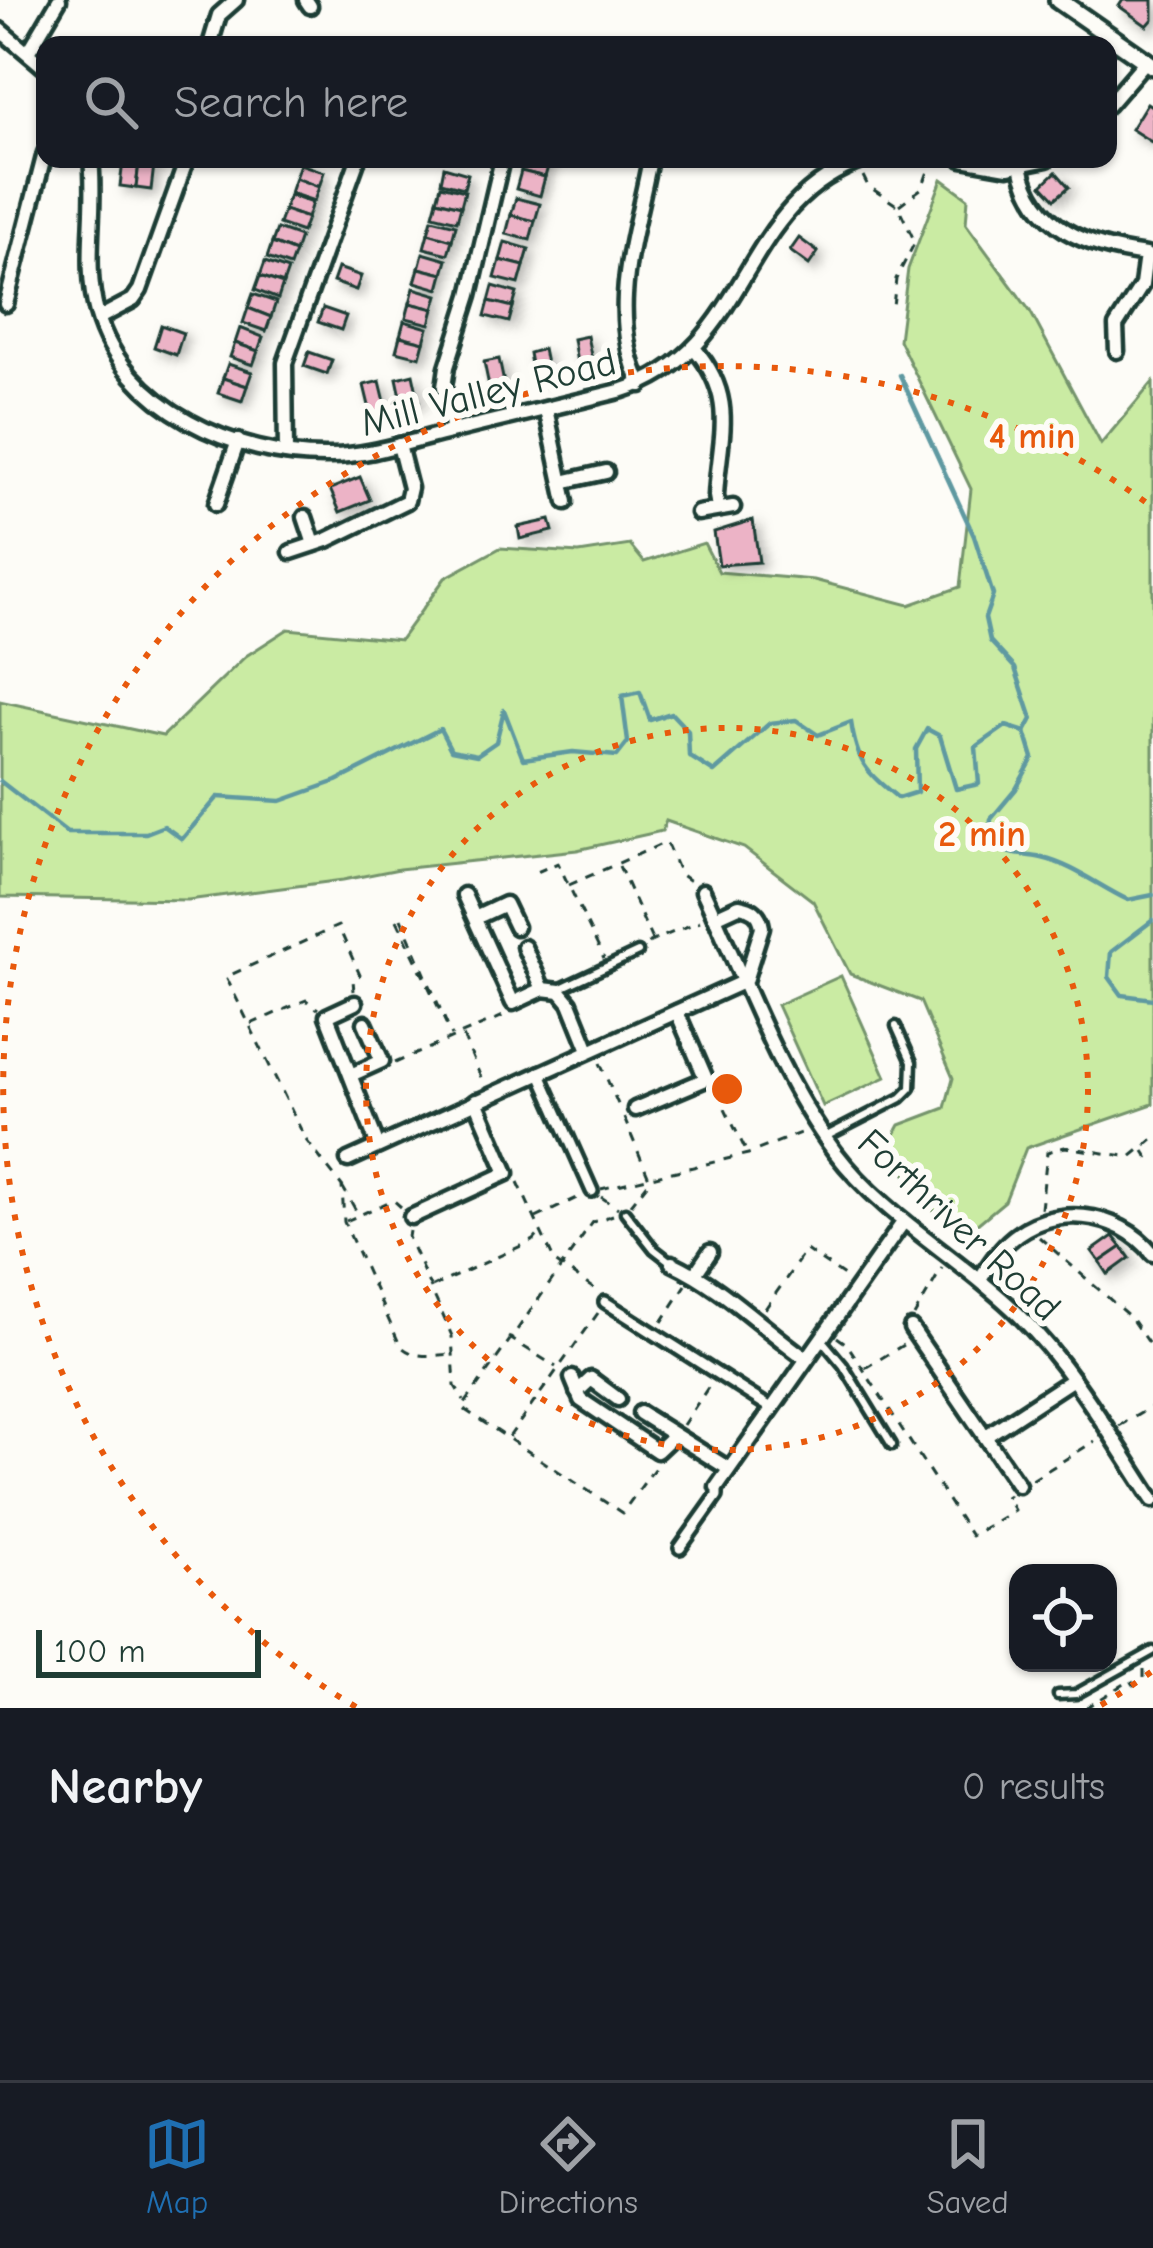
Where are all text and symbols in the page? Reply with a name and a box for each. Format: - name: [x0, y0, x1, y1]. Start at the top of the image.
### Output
- search box: [36, 36, 1117, 168]
- icon: search: [78, 69, 144, 135]
- text: Search here: [174, 76, 408, 128]
- street label: Mill Valley Road: [356, 339, 621, 446]
- text: 4 min: [989, 416, 1075, 457]
- text: 2 min: [938, 814, 1026, 855]
- centre of rings: [706, 1068, 748, 1110]
- street label: Forthriver Road: [848, 1120, 1070, 1330]
- map controls: [1009, 1564, 1117, 1672]
- button: locate: [1009, 1564, 1117, 1672]
- scale bar: [36, 1624, 261, 1677]
- text: 100 m: [54, 1632, 146, 1670]
- text: Nearby: [48, 1757, 202, 1816]
- text: 0 results: [962, 1764, 1105, 1809]
- tab: Map: [144, 2111, 210, 2221]
- tab: Directions: [499, 2111, 638, 2221]
- tab: Saved: [926, 2111, 1009, 2221]

